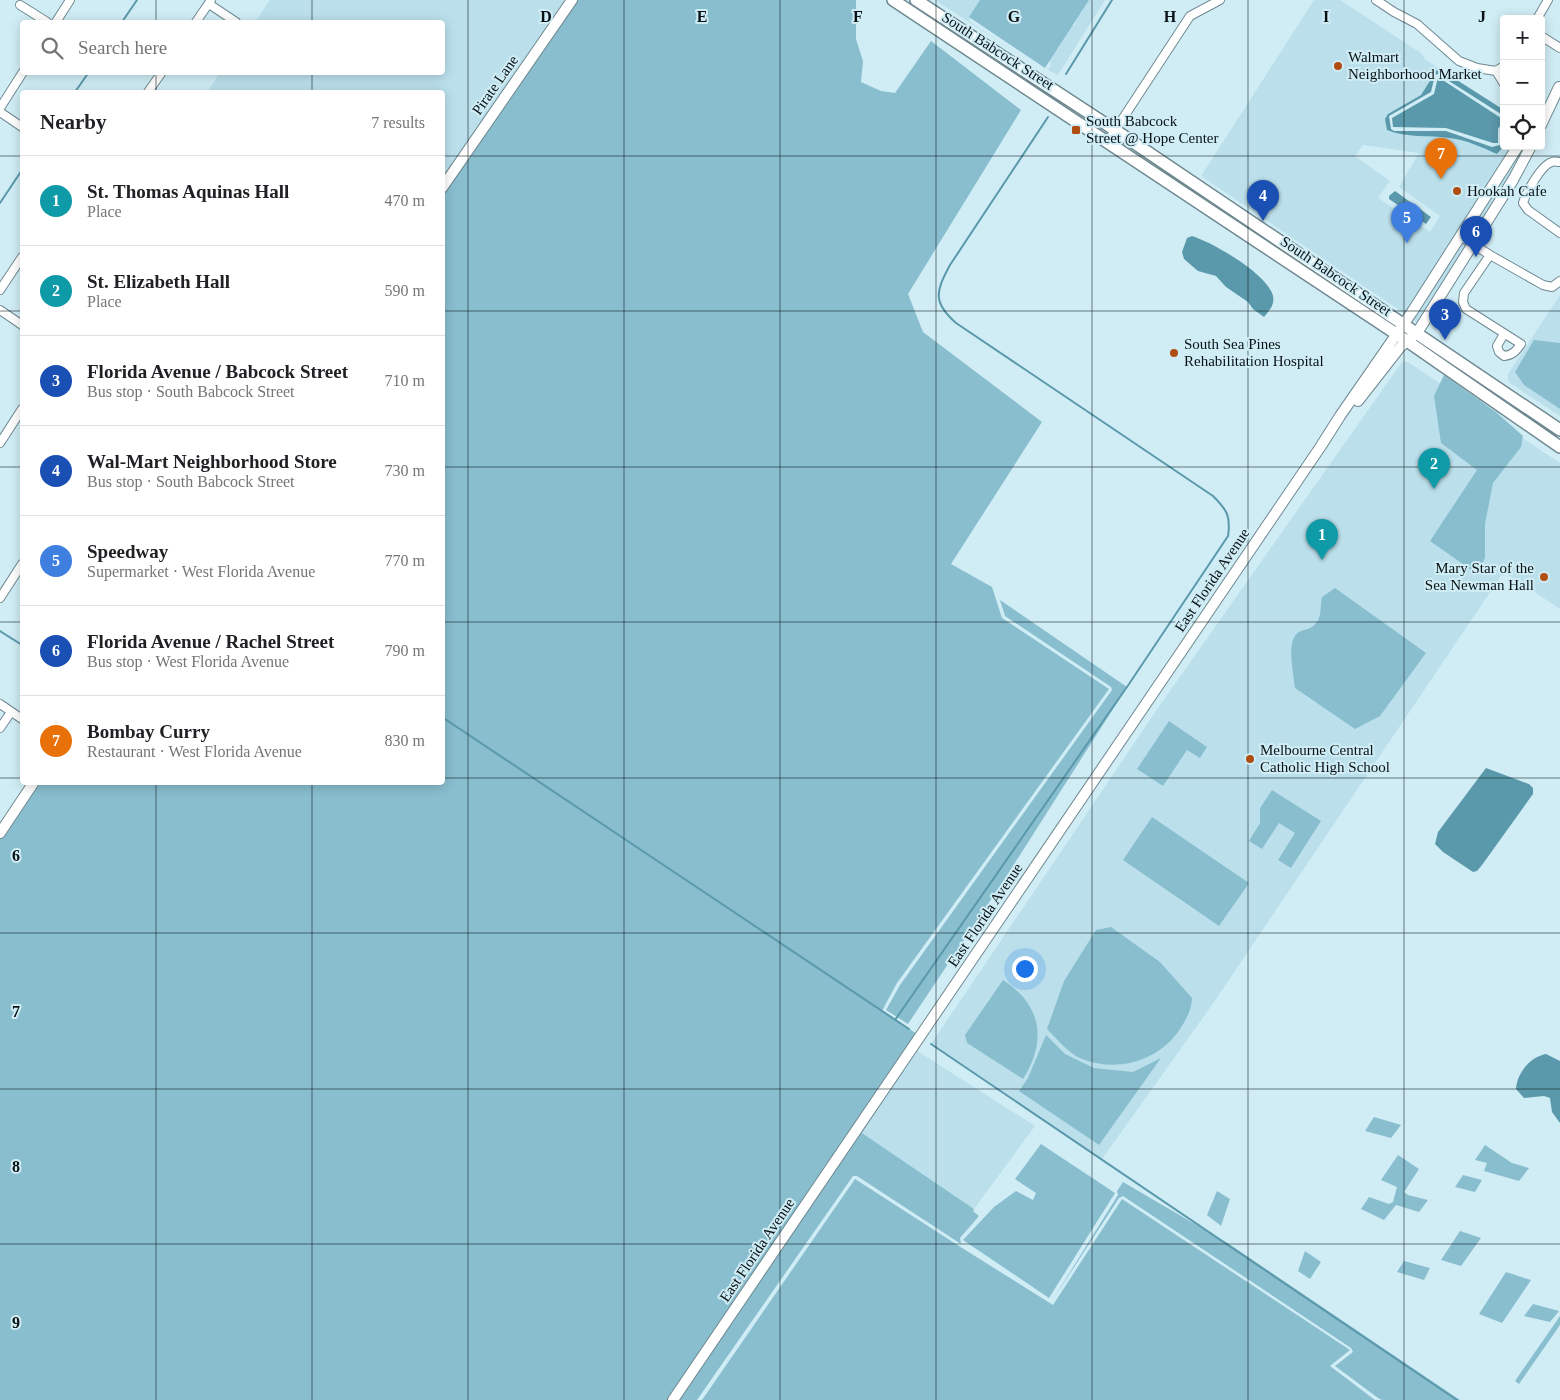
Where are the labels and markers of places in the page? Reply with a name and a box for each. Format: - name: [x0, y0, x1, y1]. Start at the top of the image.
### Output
- place label: Walmart Neighborhood Market: [1348, 49, 1483, 82]
- marker: Walmart Neighborhood Market: [1332, 60, 1344, 72]
- place label: South Babcock Street @ Hope Center: [1086, 113, 1219, 146]
- marker: South Babcock Street @ Hope Center: [1070, 124, 1082, 136]
- pin: 7: [1425, 138, 1457, 179]
- pin: 4: [1247, 180, 1279, 221]
- place label: Hookah Cafe: [1467, 183, 1547, 199]
- marker: Hookah Cafe: [1451, 185, 1463, 197]
- pin: 5: [1391, 202, 1423, 243]
- pin: 6: [1460, 216, 1492, 257]
- pin: 3: [1429, 299, 1461, 340]
- place label: South Sea Pines Rehabilitation Hospital: [1184, 336, 1324, 369]
- marker: South Sea Pines Rehabilitation Hospital: [1168, 347, 1180, 359]
- pin: 2: [1418, 448, 1450, 489]
- pin: 1: [1306, 519, 1338, 560]
- place label: Mary Star of the Sea Newman Hall: [1425, 560, 1534, 593]
- marker: Mary Star of the Sea Newman Hall: [1538, 571, 1550, 583]
- place label: Melbourne Central Catholic High School: [1260, 742, 1390, 775]
- marker: Melbourne Central Catholic High School: [1244, 753, 1256, 765]

